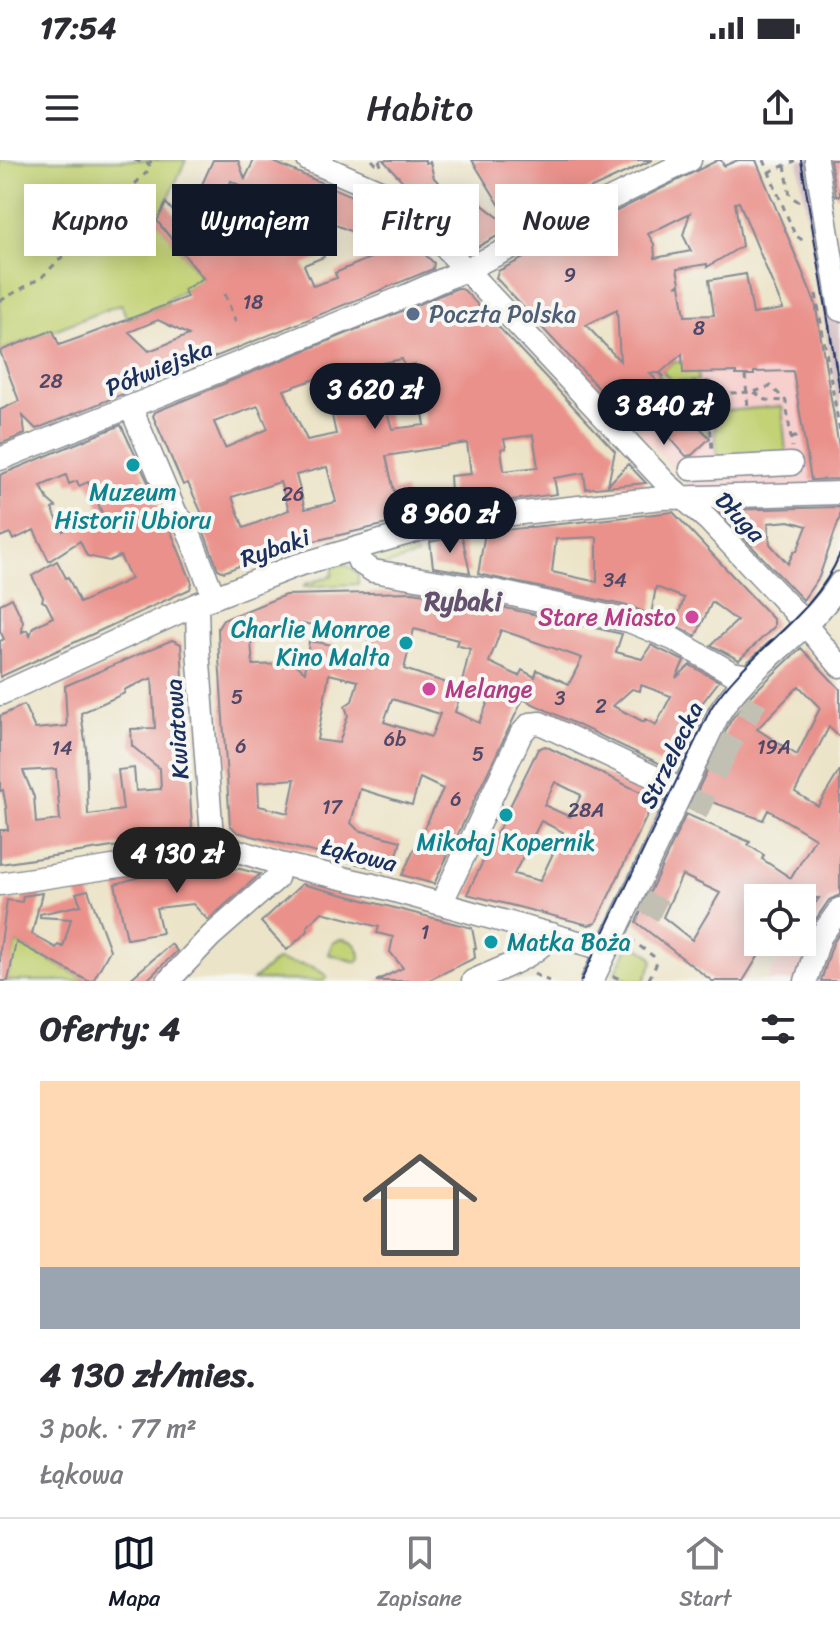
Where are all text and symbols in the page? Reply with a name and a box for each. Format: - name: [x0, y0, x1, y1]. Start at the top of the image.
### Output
- text: 17:54: [40, 1, 116, 55]
- text: Habito: [367, 76, 473, 140]
- icon: menu: [40, 86, 84, 130]
- icon: share: [756, 86, 800, 130]
- chip: Kupno: [24, 184, 156, 256]
- chip: Wynajem: [172, 184, 337, 256]
- chip: Filtry: [353, 184, 479, 256]
- chip: Nowe: [495, 184, 618, 256]
- house number: 9: [564, 258, 576, 293]
- house number: 18: [243, 285, 263, 320]
- place label: Poczta Polska: [429, 293, 576, 335]
- marker: Poczta Polska: [404, 305, 422, 323]
- house number: 8: [693, 311, 705, 346]
- street label: Półwiejska: [99, 327, 219, 409]
- pin: 3 620 zł: [292, 363, 458, 431]
- house number: 28: [39, 364, 63, 399]
- text: 3 620 zł: [328, 366, 422, 412]
- pin: 3 840 zł: [581, 379, 747, 447]
- text: 3 840 zł: [615, 382, 713, 428]
- marker: Muzeum Historii Ubioru: [124, 456, 142, 474]
- place label: Muzeum Historii Ubioru: [55, 471, 212, 541]
- house number: 26: [282, 477, 304, 512]
- street label: Długa: [704, 481, 776, 554]
- pin: 8 960 zł: [367, 487, 533, 555]
- text: 8 960 zł: [401, 490, 499, 536]
- street label: Rybaki: [234, 516, 317, 579]
- house number: 34: [603, 563, 627, 598]
- district label: Rybaki: [423, 578, 503, 624]
- place label: Stare Miasto: [538, 596, 676, 638]
- place label: Charlie Monroe Kino Malta: [231, 608, 390, 678]
- marker: Stare Miasto: [683, 608, 701, 626]
- marker: Charlie Monroe Kino Malta: [397, 634, 415, 652]
- place label: Melange: [445, 668, 533, 710]
- street label: Kwiatowa: [153, 677, 201, 781]
- house number: 5: [231, 680, 243, 715]
- marker: Melange: [420, 680, 438, 698]
- house number: 3: [555, 681, 566, 716]
- house number: 2: [595, 689, 607, 724]
- street label: Strzelecka: [627, 694, 715, 816]
- house number: 6b: [384, 722, 406, 757]
- house number: 6: [235, 729, 247, 764]
- house number: 19A: [757, 730, 791, 765]
- house number: 14: [51, 731, 73, 766]
- house number: 5: [472, 737, 484, 772]
- house number: 6: [450, 782, 462, 817]
- house number: 17: [322, 790, 344, 825]
- house number: 28A: [568, 793, 604, 828]
- marker: Mikołaj Kopernik: [497, 806, 515, 824]
- place label: Mikołaj Kopernik: [416, 821, 596, 863]
- street label: Łąkowa: [317, 825, 402, 885]
- pin: 4 130 zł: [94, 827, 260, 895]
- text: 4 130 zł: [131, 830, 223, 876]
- map controls: [744, 884, 816, 956]
- button: locate: [744, 884, 816, 956]
- house number: 1: [421, 915, 429, 950]
- place label: Matka Boża: [507, 921, 631, 963]
- marker: Matka Boża: [482, 933, 500, 951]
- text: Oferty: 4: [40, 999, 180, 1059]
- icon: filters: [756, 1007, 800, 1051]
- icon: home: [348, 1133, 492, 1277]
- text: 4 130 zł/mies.: [40, 1345, 257, 1405]
- text: 3 pok. · 77 m²: [40, 1405, 197, 1451]
- text: Łąkowa: [40, 1451, 123, 1497]
- tab: Mapa: [108, 1531, 160, 1618]
- tab: Zapisane: [377, 1531, 462, 1618]
- tab: Start: [679, 1531, 732, 1618]

